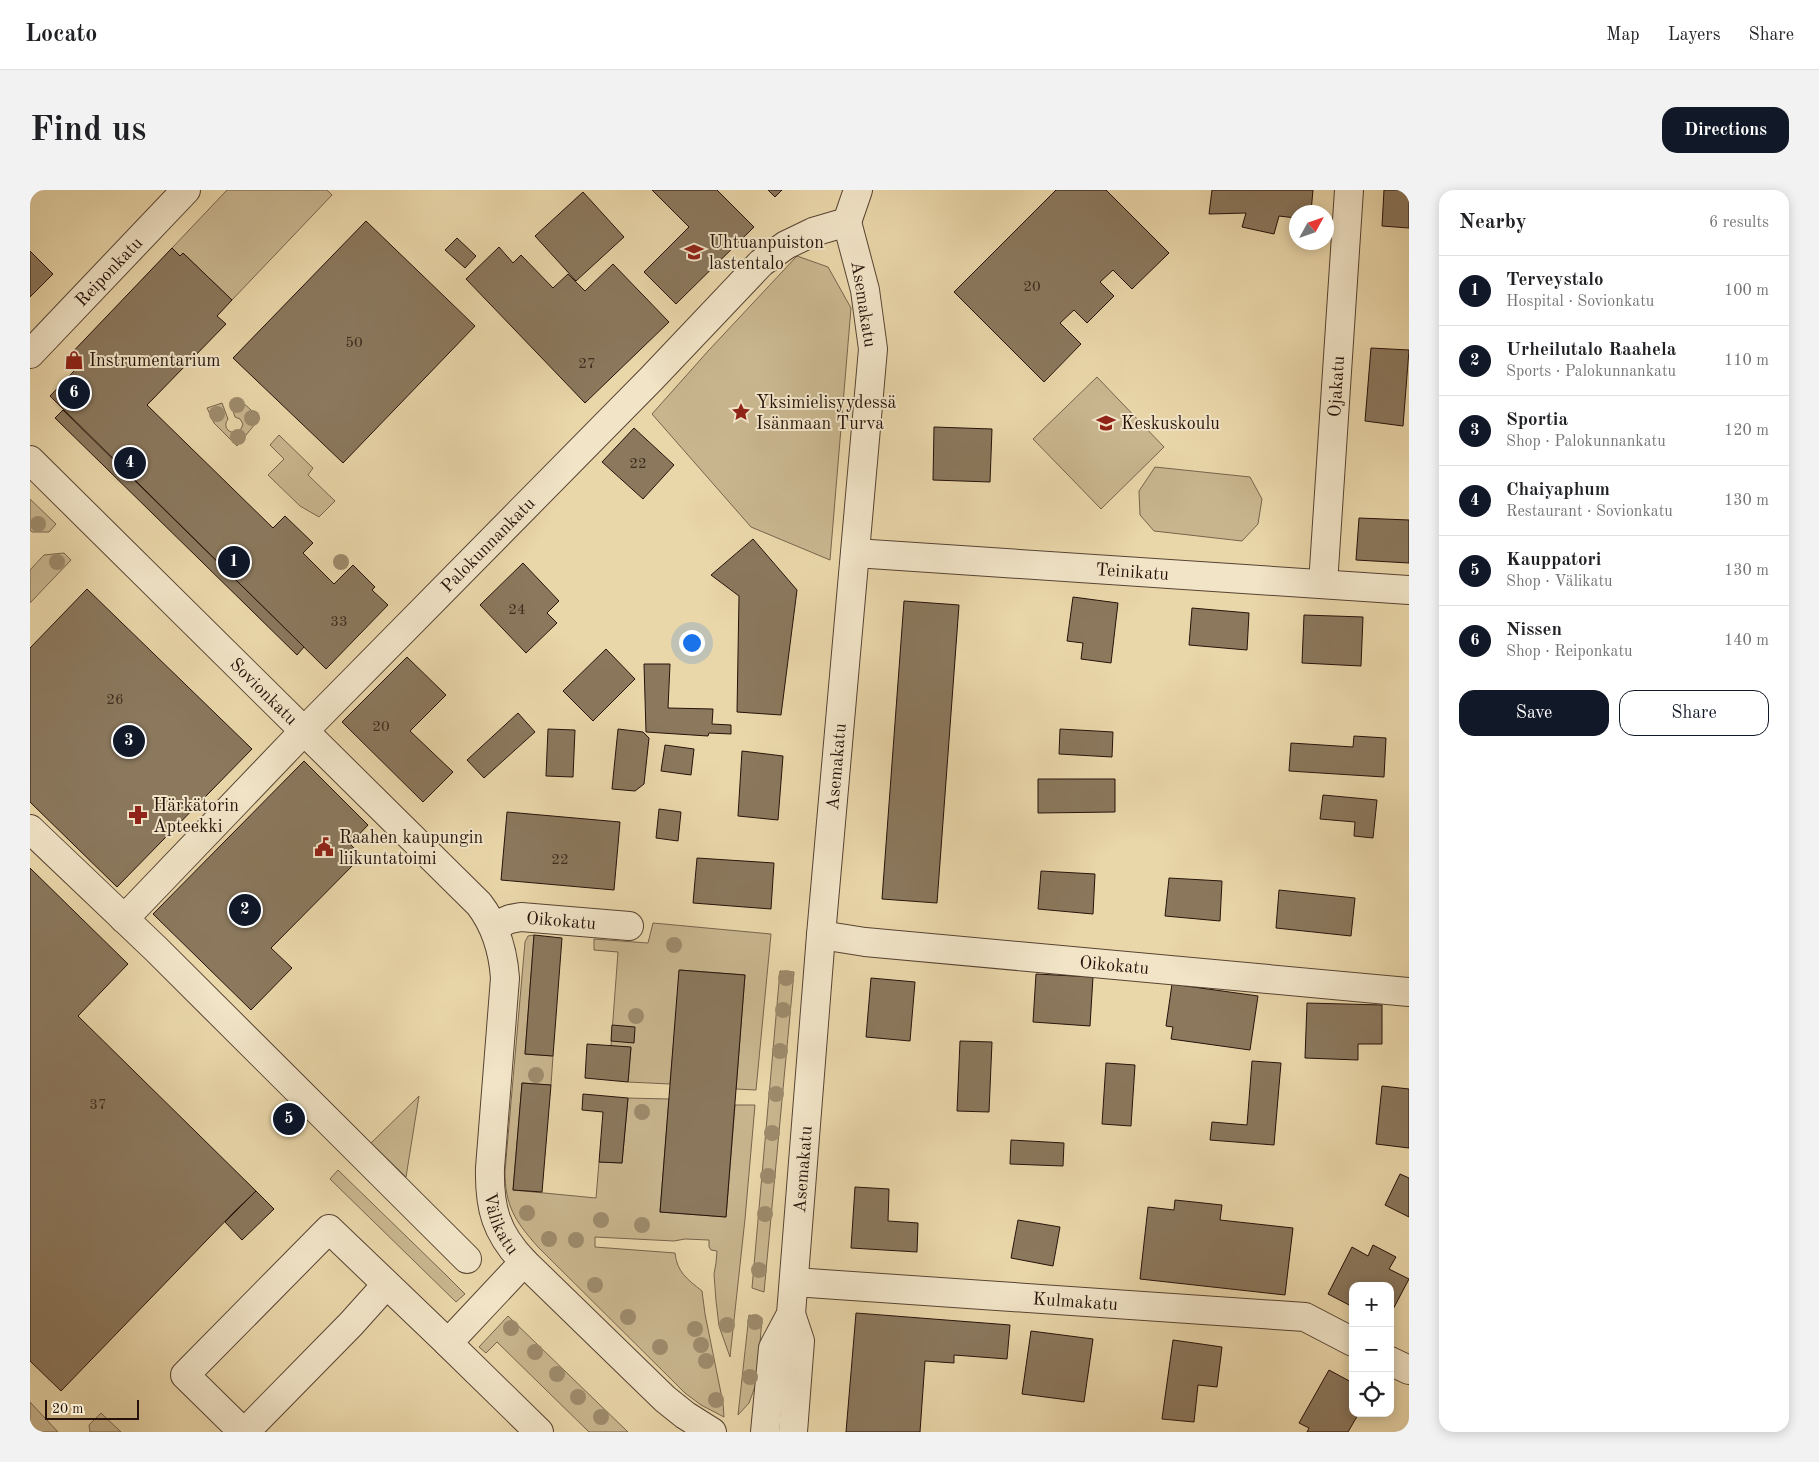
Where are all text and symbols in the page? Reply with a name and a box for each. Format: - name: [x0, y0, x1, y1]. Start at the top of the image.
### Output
- text: Locato: [25, 23, 97, 47]
- text: Map: [1606, 26, 1640, 44]
- text: Layers: [1668, 26, 1720, 44]
- text: Share: [1748, 26, 1794, 44]
- button: Directions: [1662, 107, 1789, 153]
- text: Find us: [30, 113, 146, 148]
- north arrow: [1289, 205, 1334, 250]
- text: Nearby: [1459, 212, 1527, 233]
- text: 6 results: [1709, 215, 1769, 231]
- street label: Reiponkatu: [72, 234, 146, 310]
- place label: Uhtuanpuiston lastentalo: [709, 234, 824, 273]
- school or university icon: Uhtuanpuiston lastentalo: [683, 241, 705, 263]
- street label: Asemakatu: [847, 260, 879, 349]
- text: Terveystalo: [1506, 271, 1604, 290]
- house number: 20: [1023, 280, 1041, 295]
- text: 1: [1470, 283, 1480, 299]
- text: 100 m: [1724, 283, 1769, 299]
- text: Hospital · Sovionkatu: [1506, 294, 1654, 310]
- house number: 50: [345, 336, 363, 351]
- text: Urheilutalo Raahela: [1506, 341, 1676, 360]
- shop icon: Instrumentarium: [63, 349, 85, 371]
- place label: Instrumentarium: [89, 352, 221, 370]
- text: 2: [1470, 353, 1480, 369]
- text: 110 m: [1724, 353, 1769, 369]
- street label: Ojakatu: [1326, 355, 1348, 418]
- house number: 27: [578, 357, 596, 372]
- text: Sports · Palokunnankatu: [1506, 364, 1676, 380]
- pin: 6: [58, 374, 90, 412]
- place label: Yksimielisyydessä Isänmaan Turva: [756, 394, 897, 433]
- place icon: Yksimielisyydessä Isänmaan Turva: [730, 401, 752, 423]
- text: Sportia: [1506, 411, 1568, 430]
- school or university icon: Keskuskoulu: [1095, 412, 1117, 434]
- place label: Keskuskoulu: [1121, 415, 1220, 433]
- text: 3: [1470, 423, 1480, 439]
- text: 120 m: [1724, 423, 1769, 439]
- text: Shop · Palokunnankatu: [1506, 434, 1666, 450]
- pin: 4: [114, 444, 146, 482]
- house number: 22: [629, 457, 647, 472]
- text: Chaiyaphum: [1506, 481, 1610, 500]
- text: 4: [1470, 493, 1480, 509]
- text: 130 m: [1724, 493, 1769, 509]
- street label: Palokunnankatu: [438, 494, 539, 596]
- text: Restaurant · Sovionkatu: [1506, 504, 1673, 520]
- pin: 1: [218, 543, 250, 581]
- text: Kauppatori: [1506, 551, 1601, 570]
- street label: Teinikatu: [1095, 561, 1170, 584]
- text: 5: [1470, 563, 1480, 579]
- text: 130 m: [1724, 563, 1769, 579]
- text: Shop · Välikatu: [1506, 574, 1613, 590]
- house number: 24: [508, 603, 526, 618]
- house number: 33: [330, 615, 348, 630]
- text: Nissen: [1506, 621, 1562, 640]
- your location: [679, 630, 705, 656]
- text: 6: [1470, 633, 1480, 649]
- text: 140 m: [1724, 633, 1769, 649]
- text: Shop · Reiponkatu: [1506, 644, 1633, 660]
- street label: Sovionkatu: [226, 655, 301, 729]
- button: Save: [1459, 690, 1609, 736]
- button: Share: [1619, 690, 1769, 736]
- house number: 26: [106, 693, 124, 708]
- house number: 20: [372, 720, 390, 735]
- pin: 3: [113, 722, 145, 760]
- street label: Asemakatu: [824, 722, 850, 811]
- place label: Härkätorin Apteekki: [153, 797, 239, 836]
- pharmacy icon: Härkätorin Apteekki: [127, 804, 149, 826]
- place label: Raahen kaupungin liikuntatoimi: [339, 829, 484, 868]
- public building icon: Raahen kaupungin liikuntatoimi: [313, 836, 335, 858]
- house number: 22: [551, 853, 569, 868]
- pin: 2: [229, 891, 261, 929]
- street label: Oikokatu: [525, 909, 597, 933]
- street label: Oikokatu: [1079, 954, 1150, 978]
- house number: 37: [89, 1098, 107, 1113]
- pin: 5: [273, 1100, 305, 1138]
- street label: Asemakatu: [791, 1125, 816, 1214]
- street label: Välikatu: [481, 1191, 522, 1259]
- map controls: [1349, 1282, 1394, 1417]
- button: +: [1349, 1282, 1394, 1327]
- street label: Kulmakatu: [1032, 1290, 1119, 1314]
- button: −: [1349, 1327, 1394, 1372]
- button: locate: [1349, 1372, 1394, 1417]
- scale bar: [45, 1397, 139, 1420]
- text: 20 m: [52, 1402, 83, 1416]

